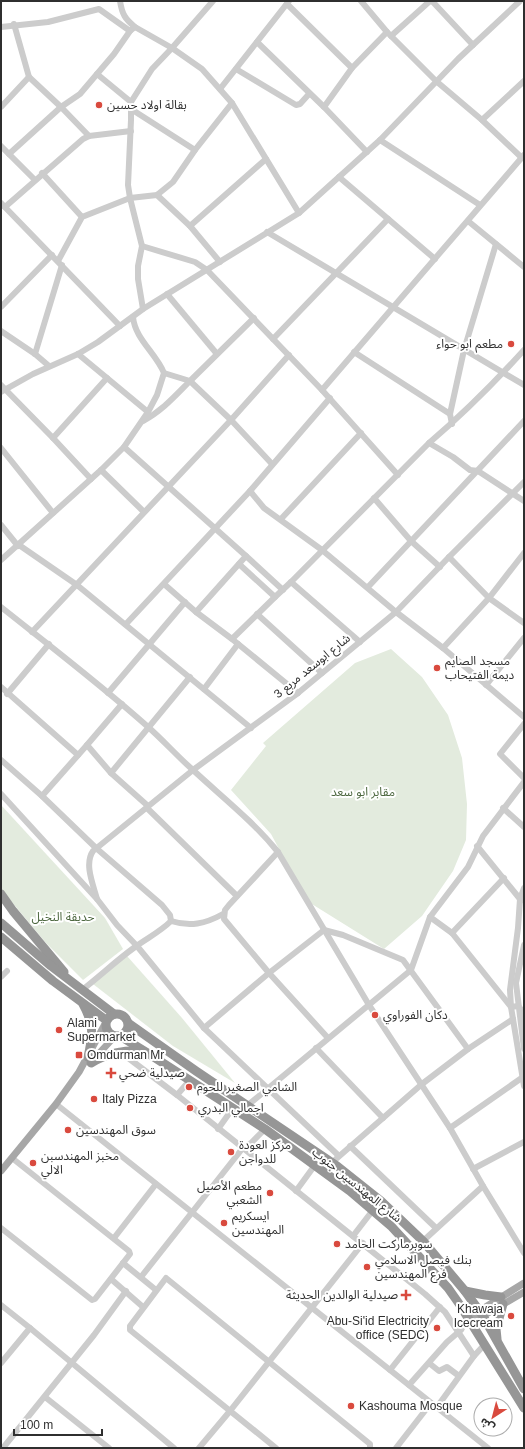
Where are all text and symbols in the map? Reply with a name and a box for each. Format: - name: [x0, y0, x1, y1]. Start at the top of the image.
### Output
- place label: بقالة اولاد حسين: [107, 98, 187, 112]
- marker: بقالة اولاد حسين: [94, 100, 104, 110]
- place label: مطعم ابو حواء: [436, 337, 503, 353]
- marker: مطعم ابو حواء: [506, 339, 516, 349]
- street label: شارع ابوسعد مربع 3: [271, 631, 354, 703]
- place label: مسجد الصايم ديمة الفتيحاب: [445, 654, 515, 682]
- marker: مسجد الصايم ديمة الفتيحاب: [432, 663, 442, 673]
- park label: مقابر ابو سعد: [331, 785, 395, 799]
- park label: حديقة النخيل: [31, 910, 95, 924]
- place label: دكان الفوراوي: [383, 1008, 448, 1025]
- marker: دكان الفوراوي: [370, 1010, 380, 1020]
- place label: Alami Supermarket: [67, 1016, 136, 1044]
- marker: Alami Supermarket: [54, 1025, 64, 1035]
- place label: Omdurman Mr: [87, 1048, 164, 1062]
- marker: Omdurman Mr: [74, 1050, 84, 1060]
- place label: صيدلية ضحي: [119, 1066, 185, 1083]
- marker: صيدلية ضحي: [106, 1068, 116, 1078]
- place label: الشامي الصغير للحوم: [197, 1080, 297, 1097]
- marker: الشامي الصغير للحوم: [184, 1082, 194, 1092]
- place label: Italy Pizza: [102, 1092, 157, 1106]
- marker: Italy Pizza: [89, 1094, 99, 1104]
- place label: اجمالي البدري: [198, 1101, 264, 1118]
- marker: اجمالي البدري: [185, 1103, 195, 1113]
- place label: سوق المهندسين: [76, 1123, 156, 1137]
- marker: سوق المهندسين: [63, 1125, 73, 1135]
- place label: مركز العودة للدواجن: [239, 1138, 291, 1166]
- street label: شارع المهندسين جنوب: [308, 1145, 405, 1227]
- marker: مركز العودة للدواجن: [226, 1147, 236, 1157]
- place label: مخبز المهندسبن الالي: [41, 1149, 119, 1180]
- marker: مخبز المهندسبن الالي: [28, 1158, 38, 1168]
- place label: مطعم الأصيل الشعبي: [197, 1179, 262, 1210]
- marker: مطعم الأصيل الشعبي: [265, 1188, 275, 1198]
- place label: ايسكريم المهندسين: [232, 1209, 284, 1237]
- marker: ايسكريم المهندسين: [219, 1218, 229, 1228]
- place label: سوبرماركت الحامد: [345, 1237, 432, 1251]
- marker: سوبرماركت الحامد: [332, 1239, 342, 1249]
- place label: بنك فيصل الاسلامي فرع المهندسين: [375, 1253, 472, 1283]
- marker: بنك فيصل الاسلامي فرع المهندسين: [362, 1262, 372, 1272]
- place label: صيدلية الوالدين الحديثة: [286, 1288, 398, 1302]
- marker: صيدلية الوالدين الحديثة: [401, 1290, 411, 1300]
- place label: Khawaja Icecream: [454, 1302, 503, 1330]
- marker: Khawaja Icecream: [506, 1311, 516, 1321]
- place label: Abu-Si'id Electricity office (SEDC): [327, 1314, 429, 1342]
- marker: Abu-Si'id Electricity office (SEDC): [432, 1323, 442, 1333]
- north arrow: [473, 1397, 513, 1437]
- place label: Kashouma Mosque: [359, 1399, 463, 1413]
- marker: Kashouma Mosque: [346, 1401, 356, 1411]
- scale bar: [14, 1411, 102, 1437]
- text: ش: [477, 1415, 497, 1434]
- text: 100 m: [20, 1418, 53, 1432]

